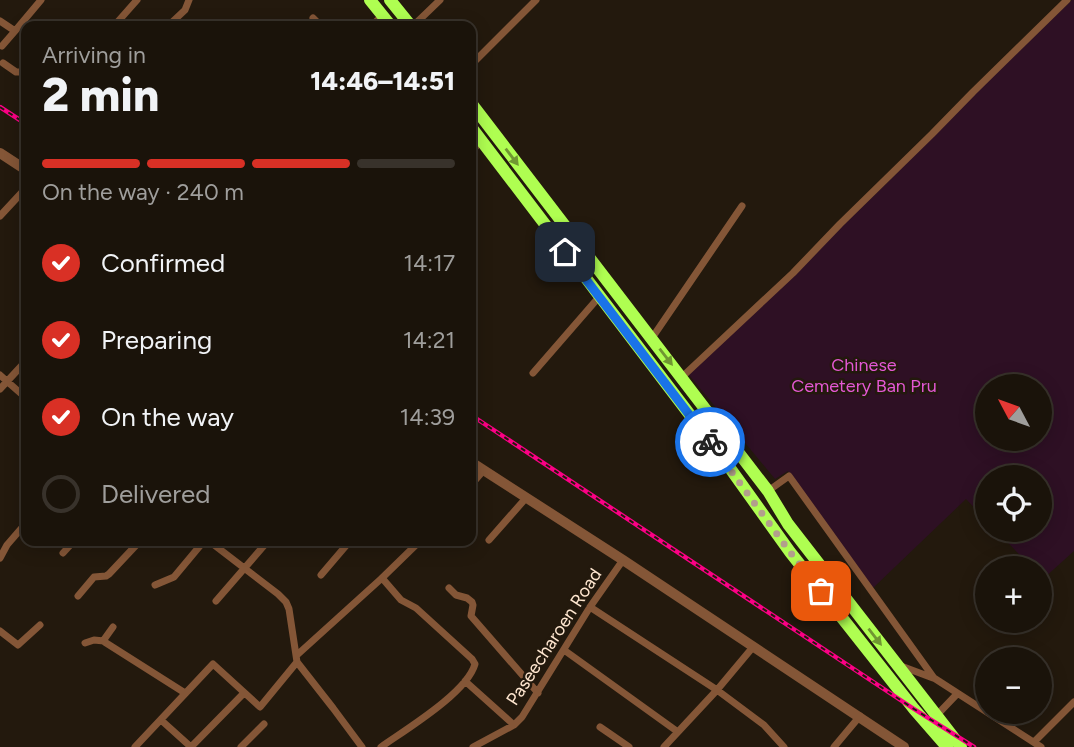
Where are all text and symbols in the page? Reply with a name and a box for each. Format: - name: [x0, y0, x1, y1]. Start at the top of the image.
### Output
- text: Arriving in: [42, 41, 146, 69]
- text: 14:46–14:51: [310, 65, 455, 97]
- text: 2 min: [42, 67, 159, 123]
- one-way arrow: [505, 148, 519, 166]
- text: On the way · 240 m: [42, 178, 244, 206]
- pin: [535, 222, 595, 282]
- icon: home: [546, 233, 584, 271]
- icon: check: [42, 244, 80, 282]
- text: Confirmed: [101, 247, 225, 279]
- text: 14:17: [404, 249, 455, 277]
- icon: check: [42, 321, 80, 359]
- text: Preparing: [101, 324, 212, 356]
- text: 14:21: [403, 326, 455, 354]
- one-way arrow: [659, 347, 674, 365]
- park label: Chinese Cemetery Ban Pru: [791, 354, 937, 397]
- north arrow: [975, 374, 1052, 452]
- map controls: [975, 374, 1052, 724]
- icon: check: [42, 398, 80, 436]
- text: On the way: [101, 401, 234, 433]
- text: 14:39: [400, 403, 455, 431]
- courier: [675, 407, 745, 477]
- icon: bike: [691, 423, 729, 461]
- button: locate: [975, 465, 1052, 542]
- text: Delivered: [101, 478, 210, 510]
- button: +: [975, 556, 1052, 633]
- pin: [791, 561, 851, 621]
- street label: Paseecharoen Road: [502, 564, 606, 710]
- icon: bag: [802, 572, 840, 610]
- one-way arrow: [868, 628, 882, 646]
- button: −: [975, 647, 1052, 724]

